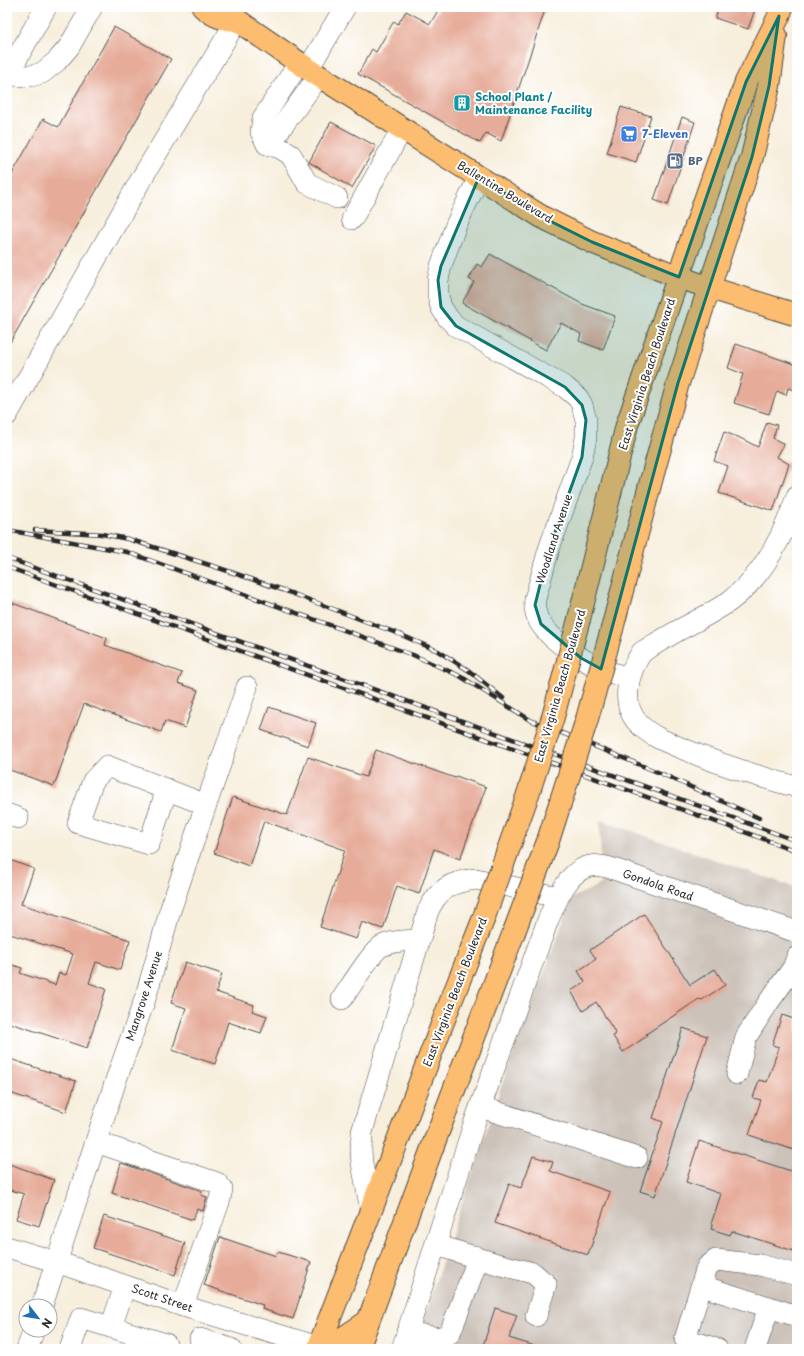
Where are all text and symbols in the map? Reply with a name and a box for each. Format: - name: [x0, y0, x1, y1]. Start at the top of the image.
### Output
- place label: School Plant / Maintenance Facility: [475, 88, 592, 118]
- building icon: School Plant / Maintenance Facility: [452, 93, 472, 113]
- supermarket icon: 7-Eleven: [619, 124, 639, 144]
- place label: 7-Eleven: [642, 125, 688, 142]
- fuel station icon: BP: [665, 151, 685, 171]
- place label: BP: [688, 152, 703, 169]
- street label: Ballentine Boulevard: [454, 156, 557, 227]
- street label: East Virginia Beach Boulevard: [614, 296, 679, 452]
- street label: Woodland Avenue: [531, 492, 576, 586]
- street label: East Virginia Beach Boulevard: [529, 607, 590, 764]
- street label: Gondola Road: [620, 864, 696, 905]
- street label: East Virginia Beach Boulevard: [418, 914, 491, 1069]
- street label: Mangrove Avenue: [121, 948, 166, 1043]
- street label: Scott Street: [129, 1279, 195, 1316]
- north arrow: [18, 1298, 58, 1338]
- text: N: [37, 1315, 57, 1332]

